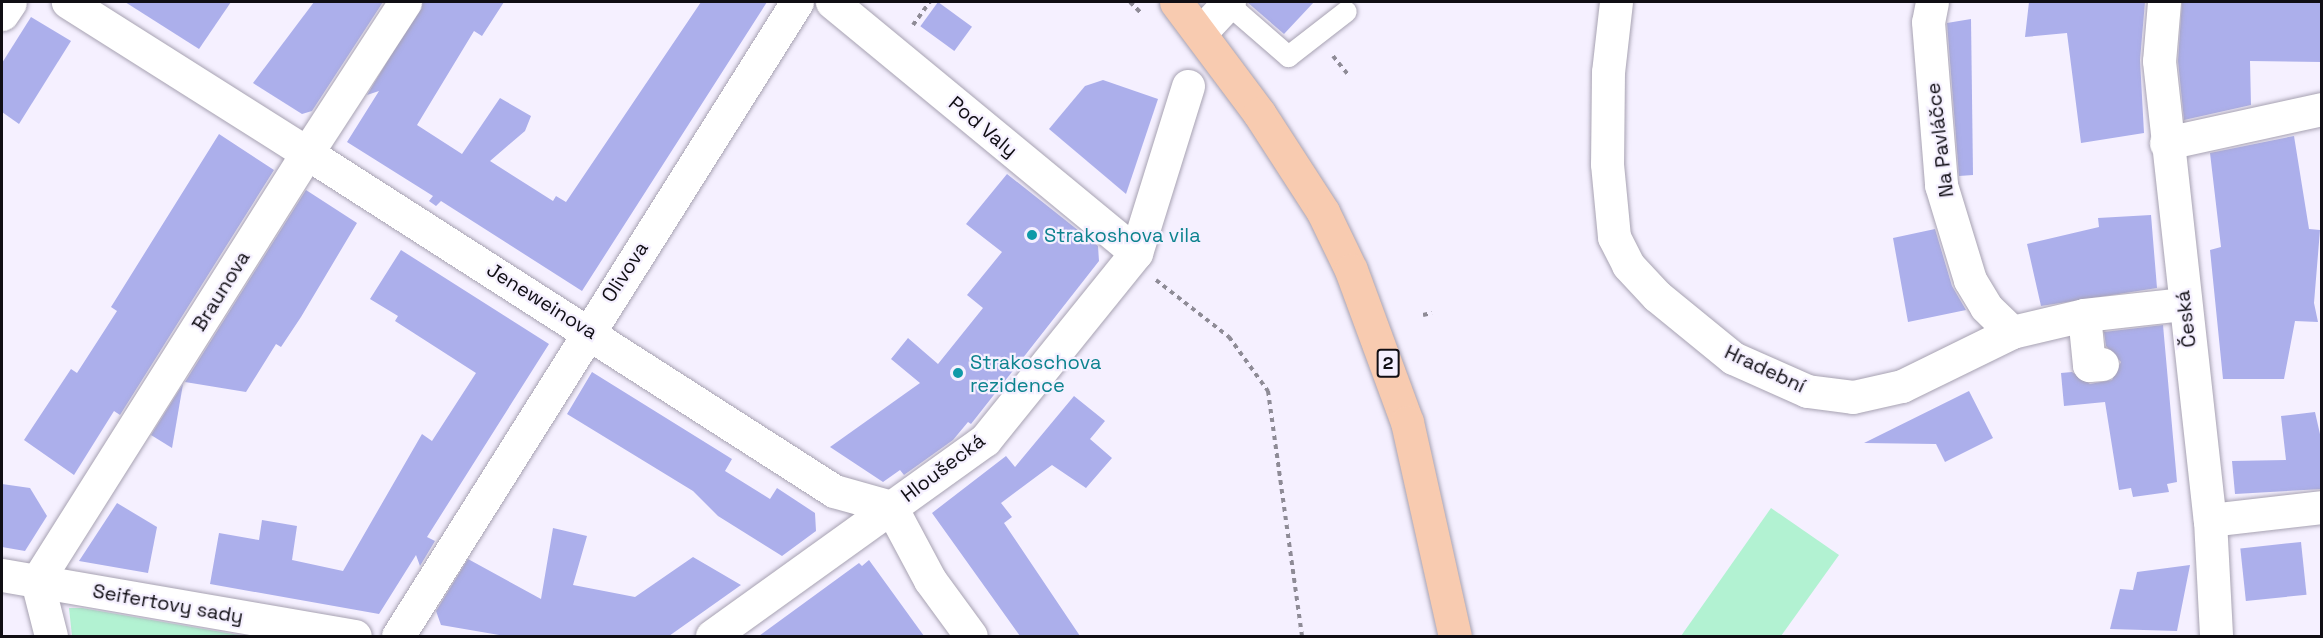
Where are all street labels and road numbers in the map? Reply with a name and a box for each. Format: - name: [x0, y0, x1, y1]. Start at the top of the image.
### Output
- street label: Na Pavláčce: [1921, 81, 1959, 199]
- street label: Pod Valy: [944, 91, 1022, 163]
- street label: Olivova: [597, 237, 653, 307]
- street label: Braunova: [187, 246, 255, 336]
- street label: Jeneweinova: [482, 257, 602, 345]
- street label: Česká: [2171, 289, 2201, 349]
- street label: Hradební: [1721, 340, 1809, 398]
- road number: 2: [1376, 348, 1400, 378]
- street label: Hloušecká: [896, 429, 990, 507]
- street label: Seifertovy sady: [91, 579, 245, 629]

